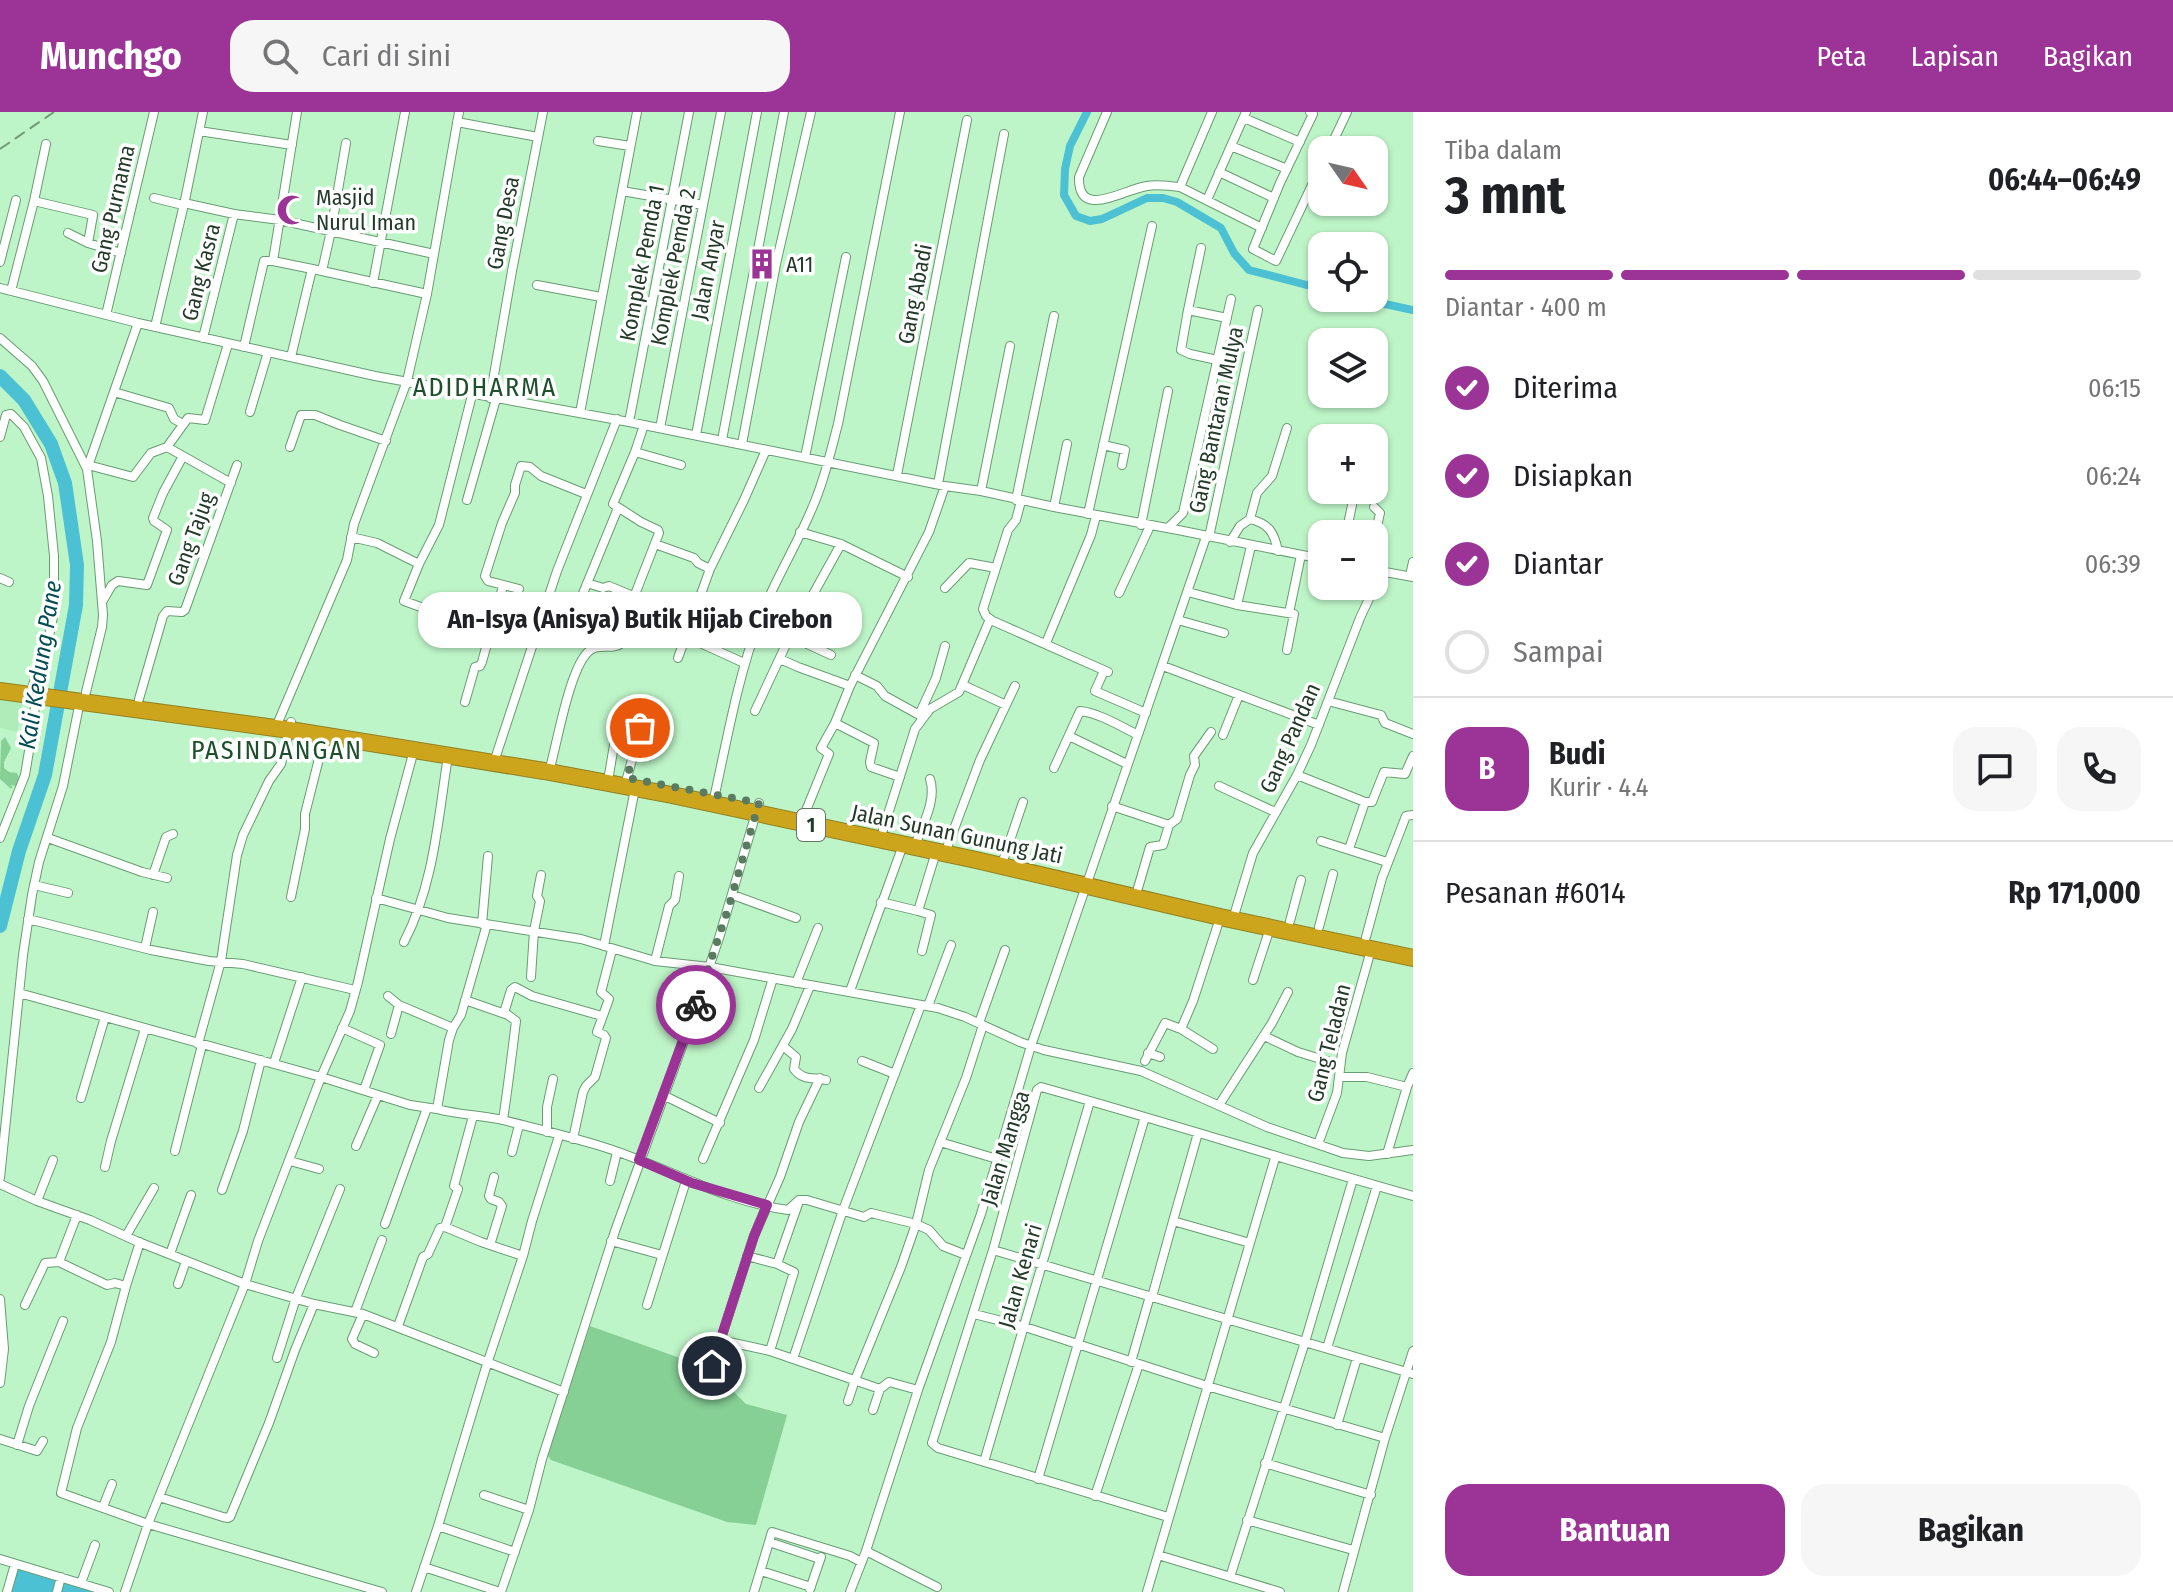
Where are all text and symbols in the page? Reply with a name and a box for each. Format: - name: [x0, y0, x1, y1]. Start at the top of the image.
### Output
- search box: [230, 20, 790, 92]
- text: Munchgo: [40, 33, 182, 79]
- icon: search: [258, 34, 302, 78]
- text: Cari di sini: [322, 38, 451, 74]
- text: Peta: [1816, 40, 1867, 73]
- text: Lapisan: [1911, 40, 1999, 73]
- text: Bagikan: [2043, 40, 2133, 73]
- text: Tiba dalam: [1445, 135, 1562, 166]
- north arrow: [1308, 136, 1388, 216]
- map controls: [1308, 136, 1388, 600]
- street label: Gang Purnama: [85, 142, 141, 276]
- text: 06:44–06:49: [1988, 162, 2141, 198]
- text: 3 mnt: [1445, 164, 1566, 227]
- street label: Gang Desa: [481, 174, 525, 272]
- street label: Komplek Pemda 1: [614, 183, 670, 343]
- place label: Masjid Nurul Iman: [316, 184, 416, 236]
- street label: Komplek Pemda 2: [645, 186, 701, 348]
- mosque icon: Masjid Nurul Iman: [275, 193, 309, 227]
- street label: Jalan Anyar: [685, 218, 731, 322]
- street label: Gang Kasra: [176, 220, 226, 324]
- button: locate: [1308, 232, 1388, 312]
- street label: Gang Abadi: [892, 242, 938, 346]
- building icon: A11: [745, 247, 779, 281]
- place label: A11: [786, 251, 813, 278]
- text: Diantar · 400 m: [1445, 292, 1607, 323]
- street label: Gang Bantaran Mulya: [1183, 324, 1249, 516]
- button: layers: [1308, 328, 1388, 408]
- icon: check: [1445, 366, 1489, 410]
- text: Diterima: [1513, 370, 1618, 406]
- district label: ADIDHARMA: [413, 372, 557, 403]
- text: 06:15: [2088, 373, 2141, 404]
- button: +: [1308, 424, 1388, 504]
- icon: check: [1445, 454, 1489, 498]
- text: Disiapkan: [1513, 458, 1633, 494]
- text: 06:24: [2086, 461, 2141, 492]
- street label: Gang Tajug: [162, 488, 221, 589]
- button: −: [1308, 520, 1388, 600]
- icon: check: [1445, 542, 1489, 586]
- text: Diantar: [1513, 546, 1603, 582]
- text: 06:39: [2085, 549, 2141, 580]
- water label: Kali Kedung Pane: [13, 579, 67, 751]
- callout: An-Isya (Anisya) Butik Hijab Cirebon: [418, 592, 862, 648]
- text: An-Isya (Anisya) Butik Hijab Cirebon: [447, 604, 833, 635]
- text: Sampai: [1513, 634, 1604, 670]
- street label: Gang Pandan: [1254, 679, 1326, 797]
- pin: [606, 694, 674, 762]
- icon: bag: [618, 706, 662, 750]
- button: chat: [1953, 727, 2037, 811]
- button: phone: [2057, 727, 2141, 811]
- district label: PASINDANGAN: [191, 735, 363, 766]
- text: Budi: [1549, 736, 1605, 772]
- text: B: [1479, 751, 1495, 787]
- text: Kurir · 4.4: [1549, 772, 1648, 803]
- street label: Jalan Sunan Gunung Jati: [849, 798, 1065, 870]
- road number: 1: [797, 809, 825, 841]
- text: Pesanan #6014: [1445, 875, 1625, 911]
- text: Rp 171,000: [2008, 875, 2141, 911]
- courier: [656, 965, 736, 1045]
- street label: Gang Teladan: [1301, 981, 1357, 1105]
- icon: bike: [674, 983, 718, 1027]
- street label: Jalan Mangga: [975, 1087, 1035, 1209]
- street label: Jalan Kenari: [992, 1221, 1048, 1331]
- pin: [678, 1332, 746, 1400]
- icon: home: [690, 1344, 734, 1388]
- button: Bantuan: [1445, 1484, 1785, 1576]
- button: Bagikan: [1801, 1484, 2141, 1576]

